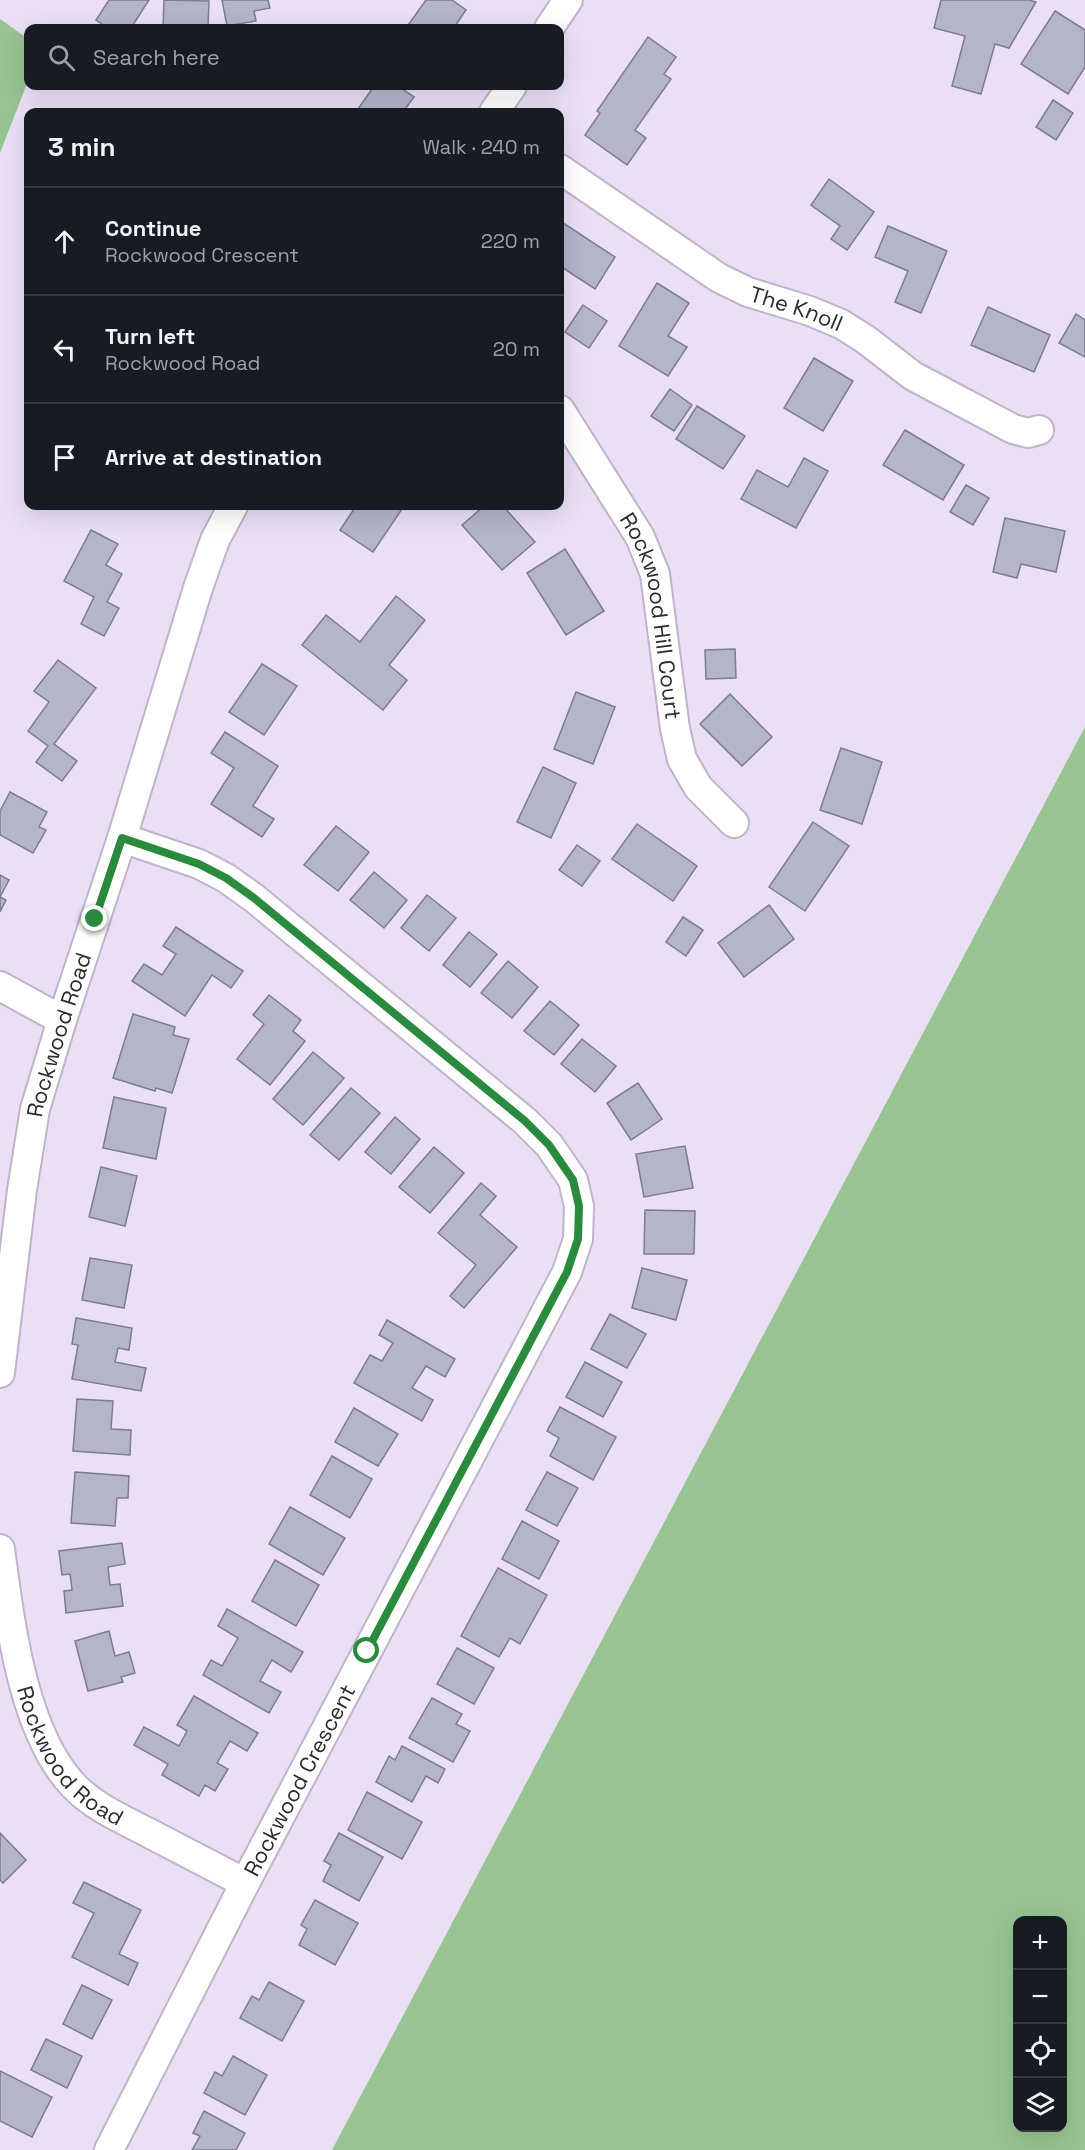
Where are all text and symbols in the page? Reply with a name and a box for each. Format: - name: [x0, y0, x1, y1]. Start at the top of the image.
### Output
- search box: [24, 24, 564, 90]
- icon: search: [45, 41, 78, 74]
- text: Search here: [93, 43, 220, 71]
- text: 3 min: [48, 130, 116, 164]
- text: Walk · 240 m: [422, 134, 540, 160]
- text: Continue: [105, 214, 201, 242]
- icon: ahead: [48, 225, 81, 258]
- text: 220 m: [481, 228, 540, 254]
- text: Rockwood Crescent: [105, 242, 299, 268]
- street label: The Knoll: [747, 279, 847, 337]
- text: Turn left: [105, 322, 195, 350]
- icon: left: [48, 333, 81, 366]
- text: 20 m: [493, 336, 540, 362]
- text: Rockwood Road: [105, 350, 260, 376]
- icon: arrive: [48, 441, 81, 474]
- text: Arrive at destination: [105, 443, 322, 471]
- street label: Rockwood Hill Court: [614, 507, 688, 721]
- route end: [81, 905, 107, 931]
- street label: Rockwood Road: [20, 949, 97, 1119]
- route start: [353, 1637, 379, 1663]
- street label: Rockwood Crescent: [237, 1679, 361, 1881]
- street label: Rockwood Road: [11, 1682, 128, 1832]
- map controls: [1013, 1916, 1067, 2132]
- button: +: [1013, 1916, 1067, 1970]
- button: −: [1013, 1970, 1067, 2024]
- button: locate: [1013, 2024, 1067, 2078]
- button: layers: [1013, 2078, 1067, 2132]

